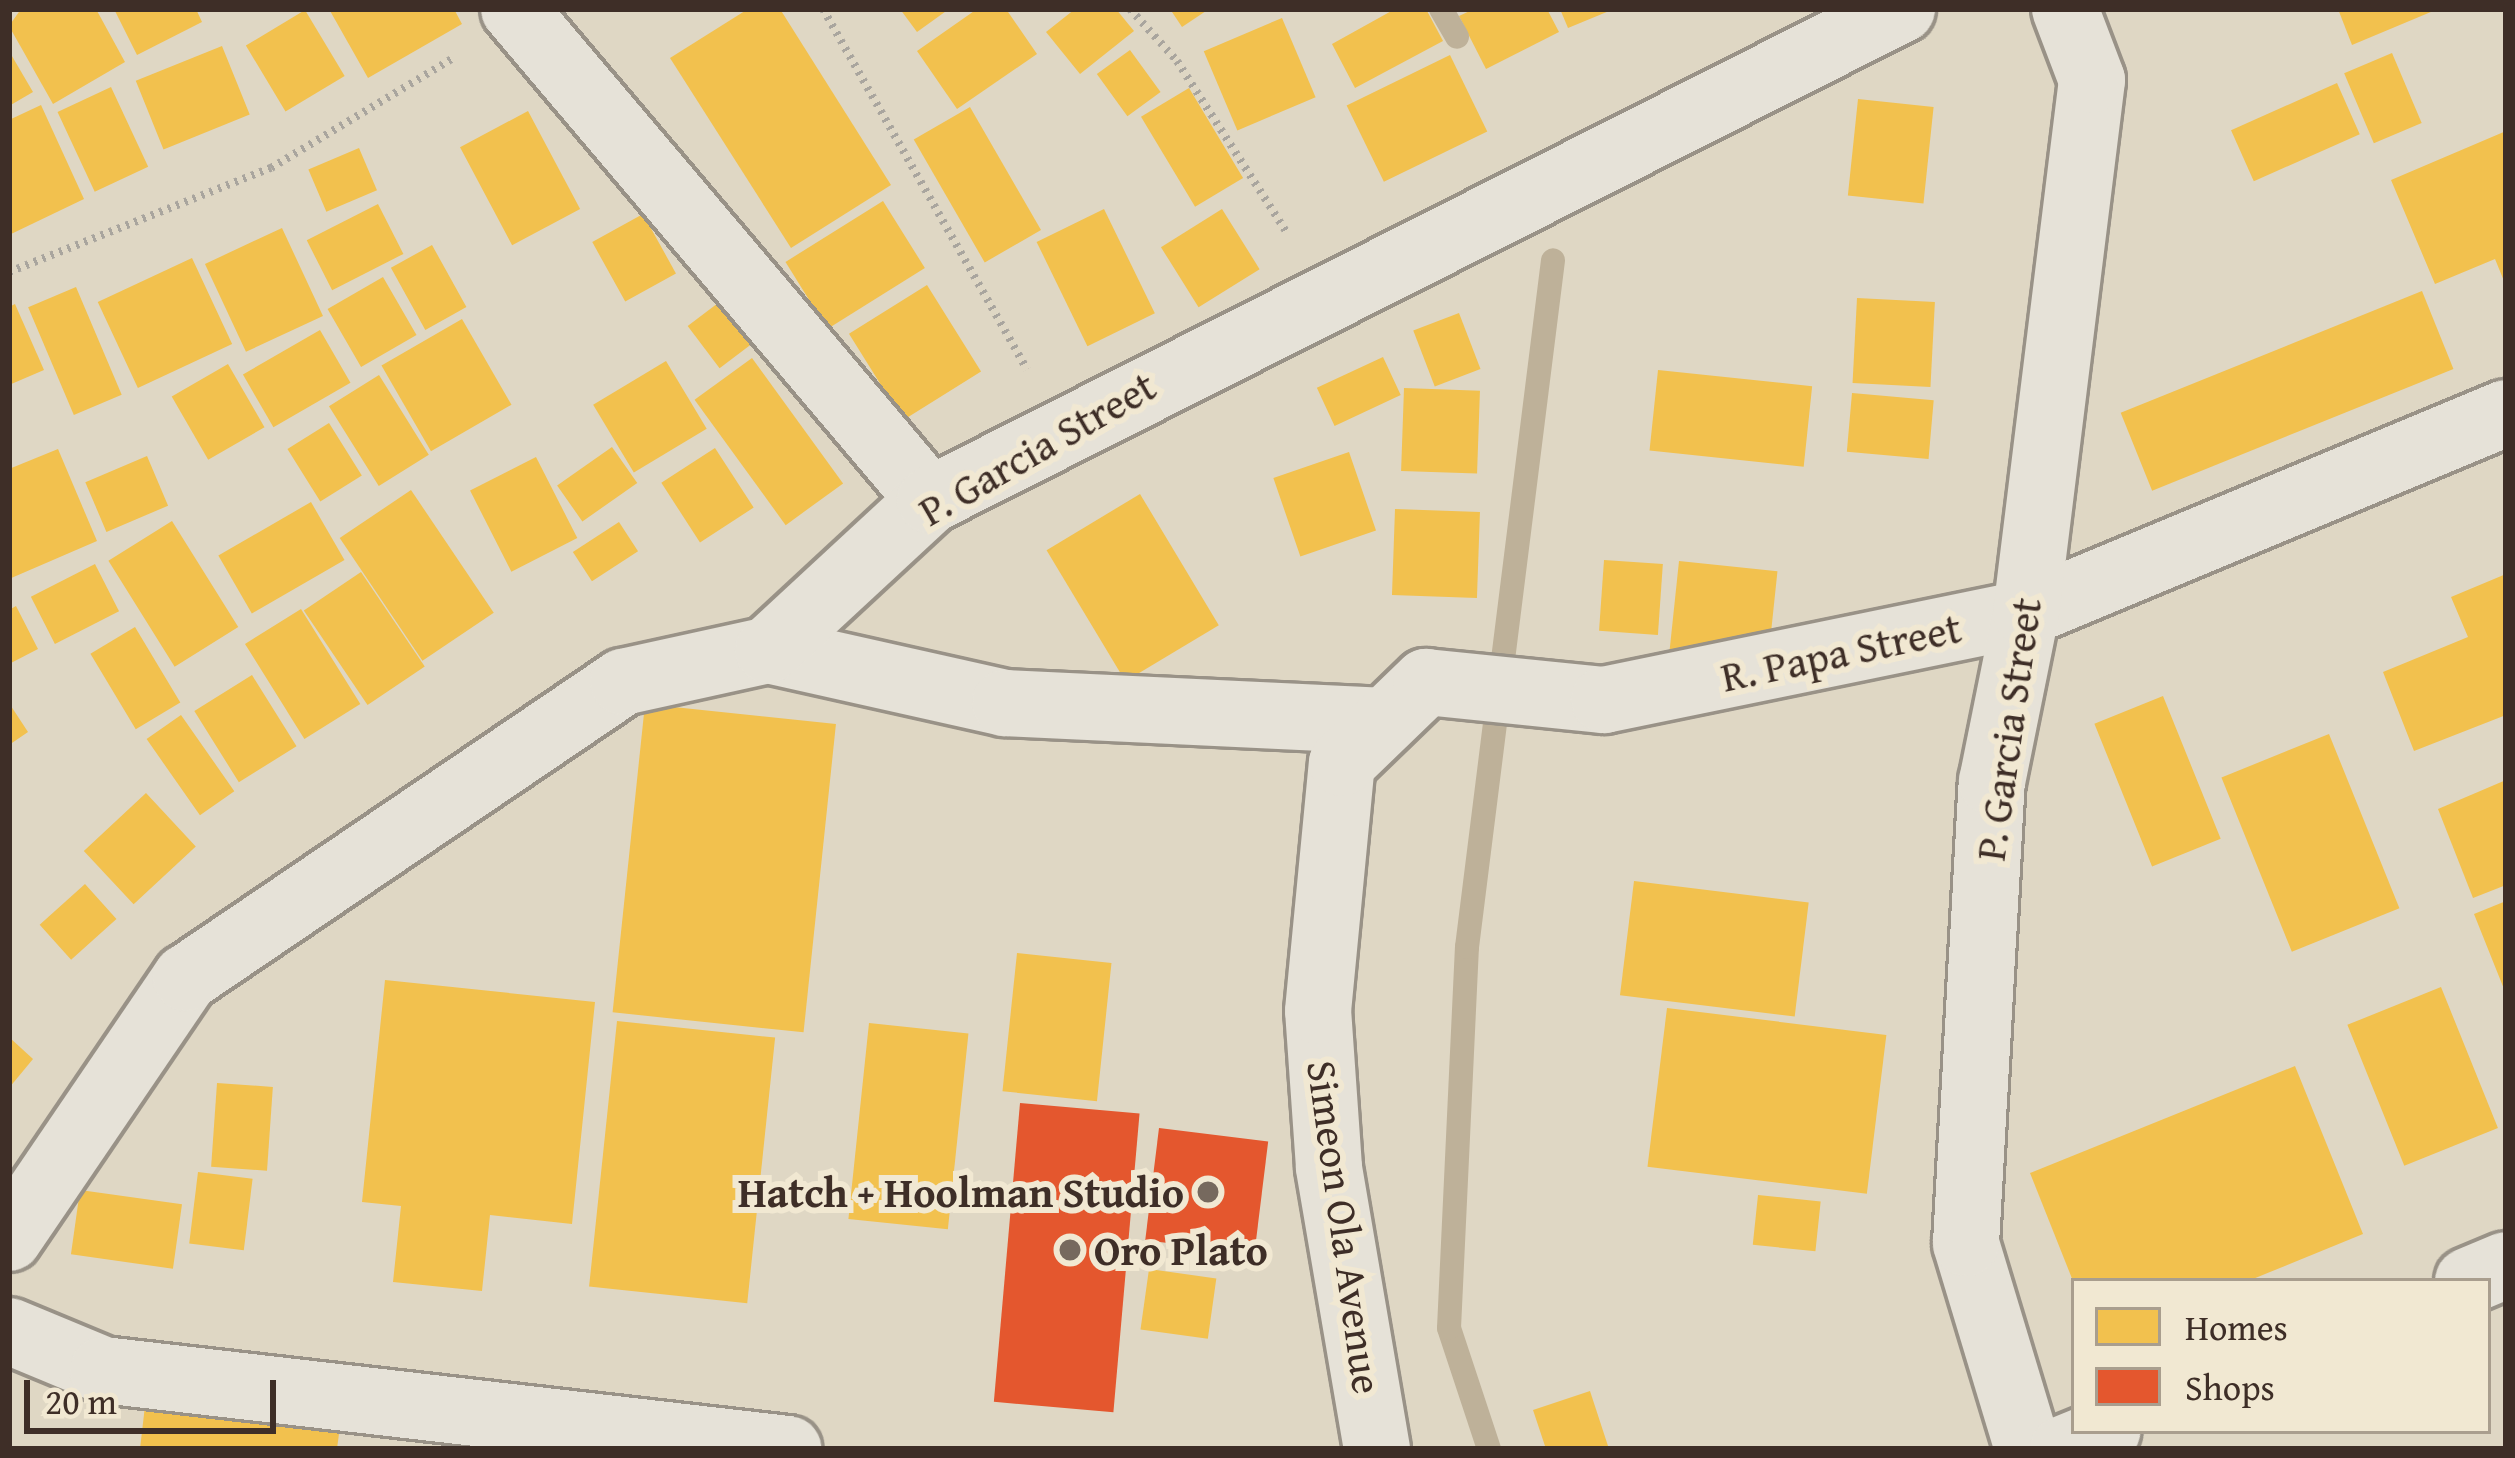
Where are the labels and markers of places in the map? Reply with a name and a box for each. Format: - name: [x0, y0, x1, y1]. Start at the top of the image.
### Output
- place label: Hatch + Hoolman Studio: [738, 1167, 1184, 1217]
- marker: Hatch + Hoolman Studio: [1195, 1179, 1221, 1205]
- place label: Oro Plato: [1094, 1225, 1268, 1275]
- marker: Oro Plato: [1057, 1237, 1083, 1263]

